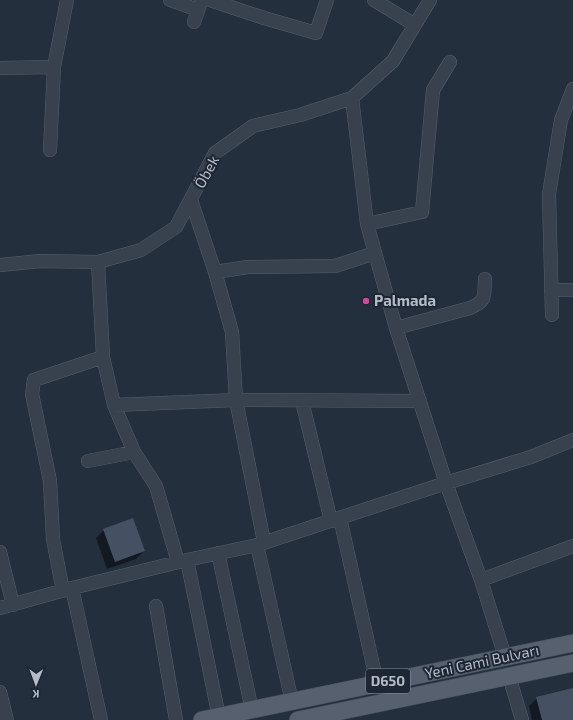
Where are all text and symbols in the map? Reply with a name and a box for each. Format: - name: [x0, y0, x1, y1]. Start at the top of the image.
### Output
- street label: Öbek: [190, 152, 222, 191]
- place label: Palmada: [374, 291, 436, 309]
- marker: Palmada: [361, 296, 371, 306]
- street label: Yeni Cami Bulvarı: [423, 640, 541, 682]
- north arrow: [16, 664, 56, 704]
- road number: D650: [366, 669, 410, 693]
- text: K: [32, 688, 39, 701]

